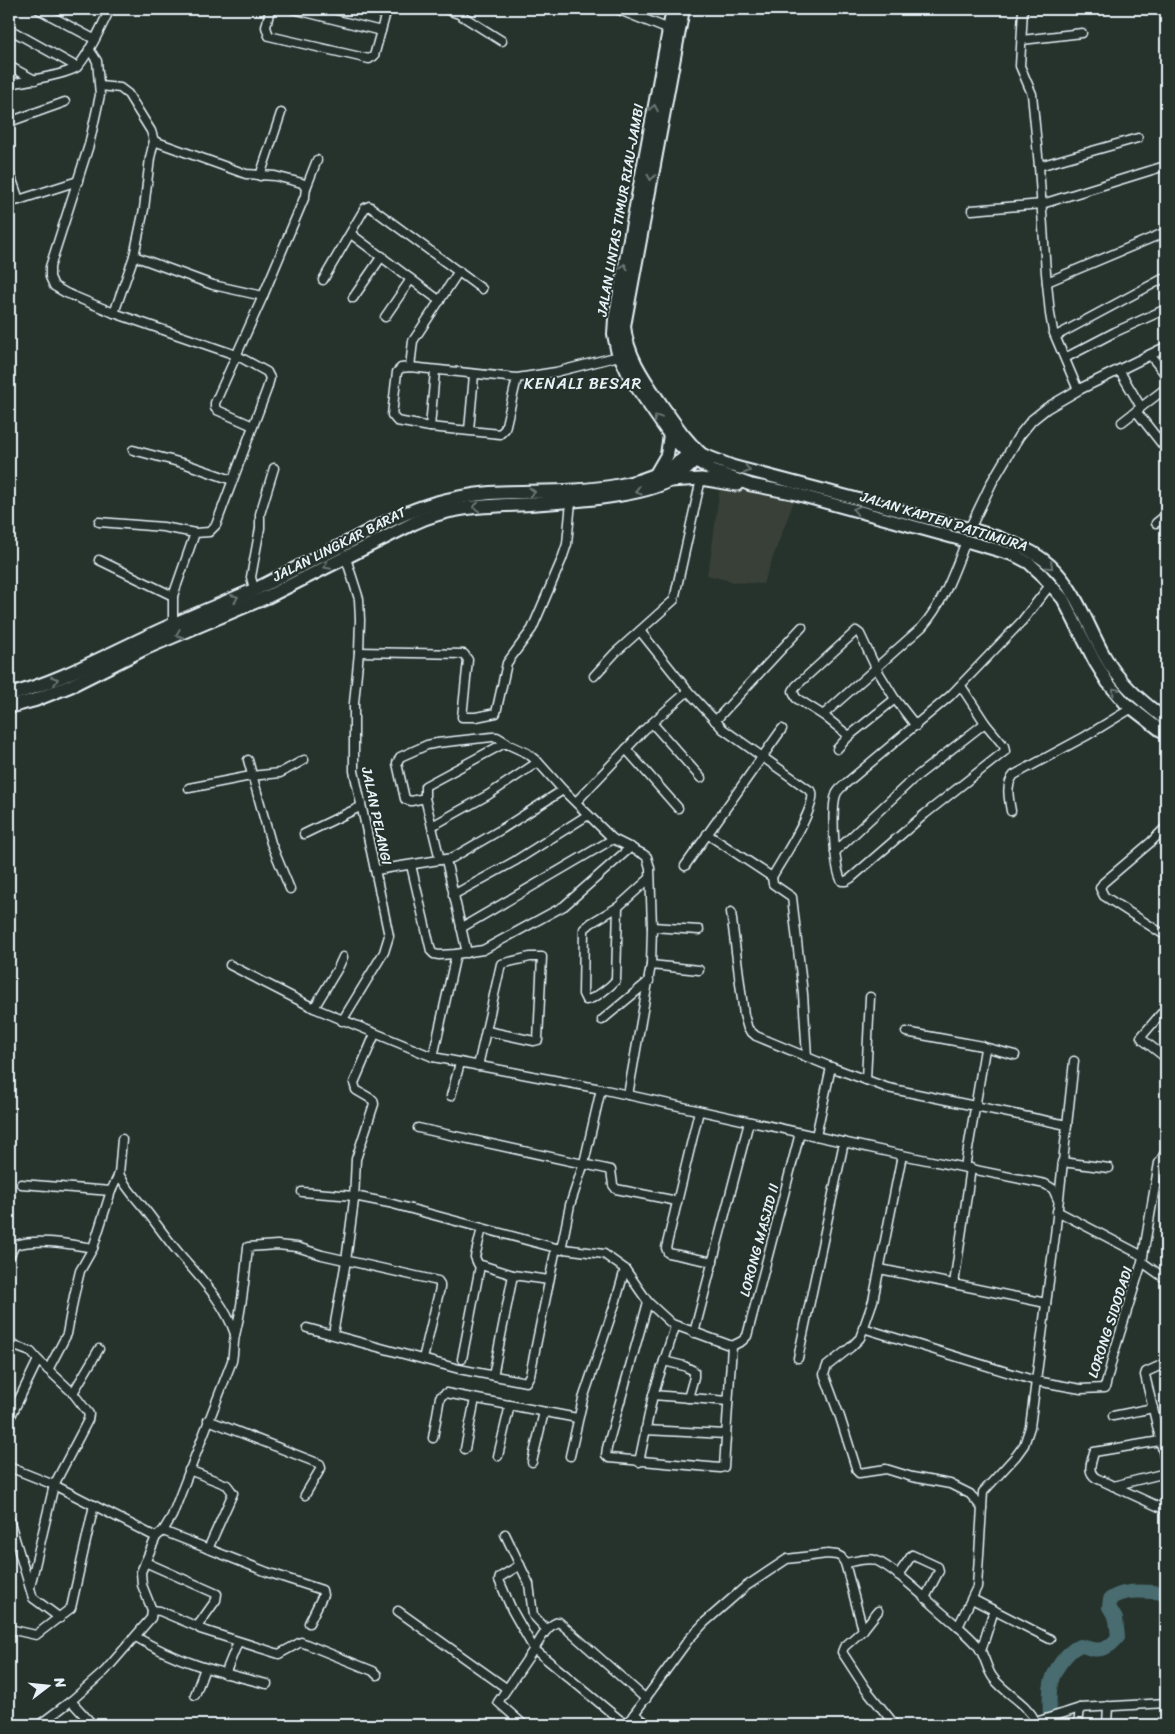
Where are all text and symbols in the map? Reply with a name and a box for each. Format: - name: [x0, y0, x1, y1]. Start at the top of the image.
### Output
- street label: JALAN LINTAS TIMUR RIAU-JAMBI: [589, 101, 652, 319]
- one-way arrow: [648, 103, 658, 112]
- one-way arrow: [647, 173, 657, 181]
- one-way arrow: [618, 263, 629, 272]
- district label: KENALI BESAR: [524, 369, 642, 398]
- one-way arrow: [654, 414, 663, 423]
- one-way arrow: [743, 464, 752, 475]
- street label: JALAN KAPTEN PATTIMURA: [856, 484, 1031, 559]
- one-way arrow: [633, 485, 642, 496]
- one-way arrow: [528, 487, 536, 497]
- street label: JALAN LINGKAR BARAT: [267, 499, 412, 589]
- one-way arrow: [472, 501, 480, 512]
- one-way arrow: [852, 506, 860, 516]
- one-way arrow: [323, 560, 332, 570]
- one-way arrow: [1045, 560, 1054, 569]
- one-way arrow: [230, 593, 239, 604]
- one-way arrow: [175, 627, 184, 638]
- one-way arrow: [50, 676, 59, 686]
- one-way arrow: [1112, 688, 1121, 697]
- street label: JALAN PELANGI: [354, 764, 399, 868]
- street label: LORONG MASJID II: [732, 1180, 787, 1300]
- street label: LORONG SIDODADI: [1081, 1262, 1140, 1381]
- north arrow: [22, 1662, 72, 1712]
- text: N: [46, 1673, 73, 1691]

